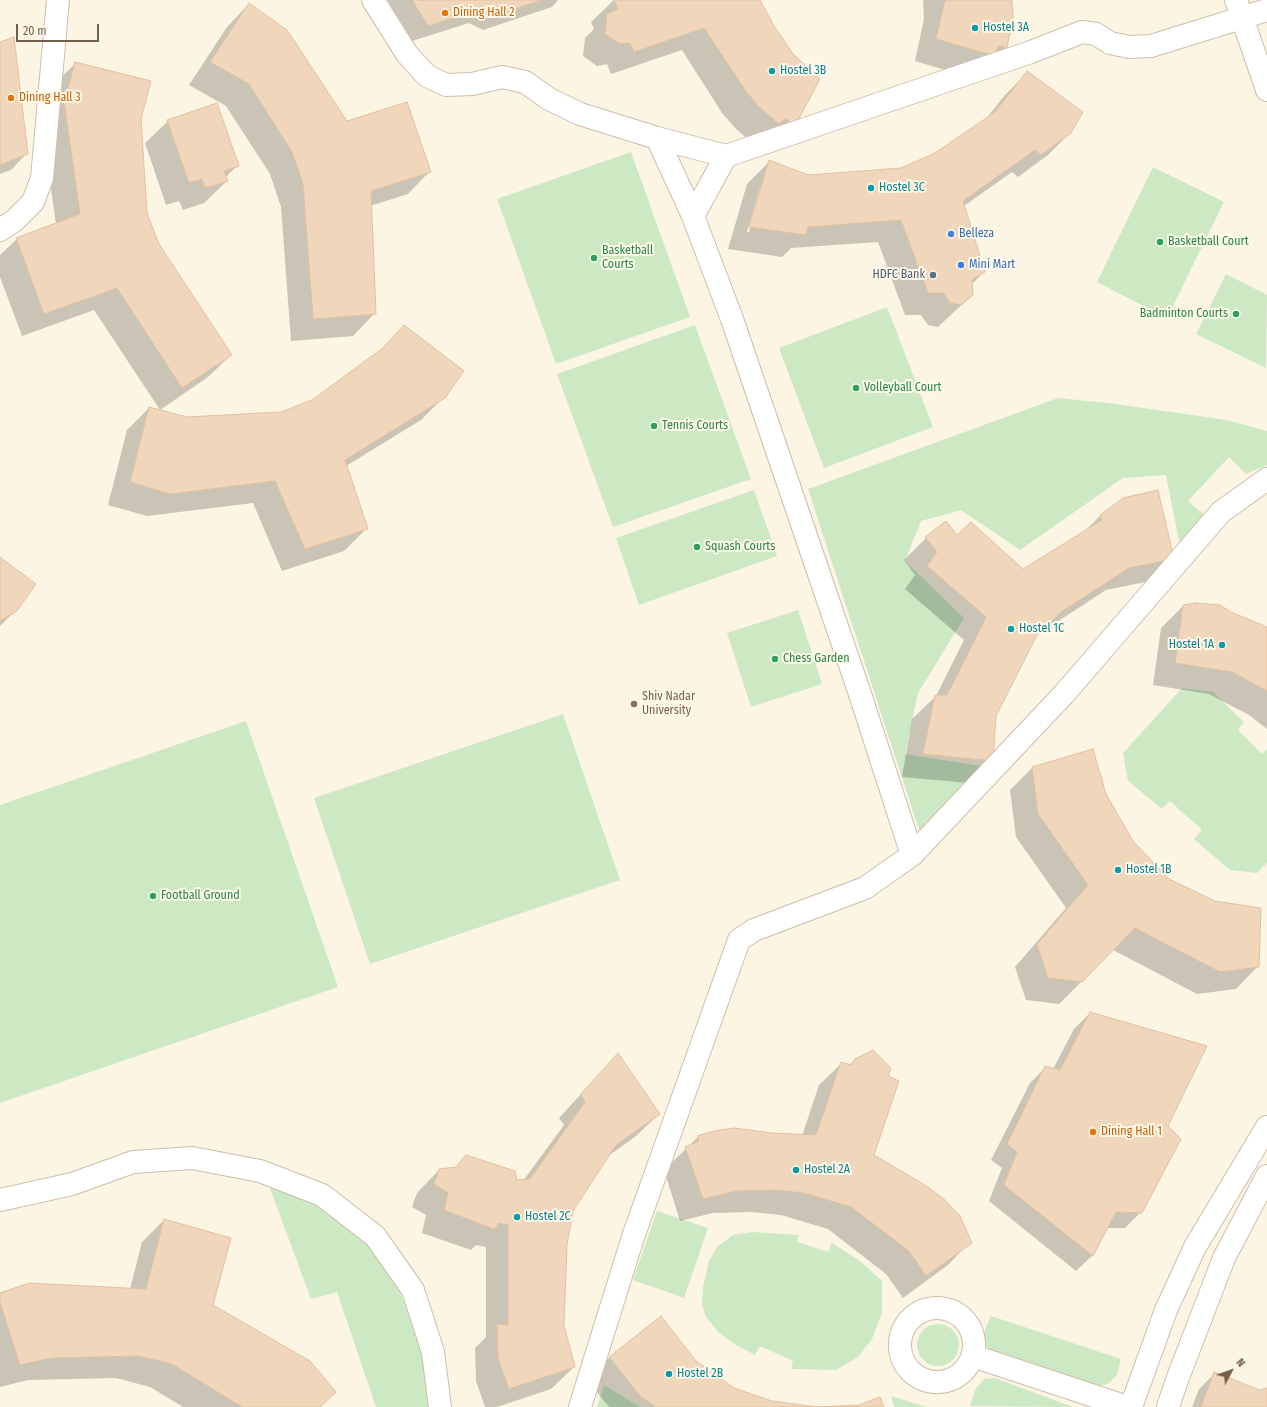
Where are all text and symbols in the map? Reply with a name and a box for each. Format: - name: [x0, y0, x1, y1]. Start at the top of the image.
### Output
- place label: Dining Hall 2: [453, 6, 515, 20]
- marker: Dining Hall 2: [440, 8, 450, 18]
- scale bar: [18, 16, 101, 42]
- place label: Hostel 3A: [983, 21, 1029, 35]
- marker: Hostel 3A: [970, 23, 980, 33]
- text: 20 m: [23, 24, 47, 38]
- place label: Hostel 3B: [780, 64, 826, 78]
- marker: Hostel 3B: [767, 66, 777, 76]
- place label: Dining Hall 3: [19, 91, 81, 105]
- marker: Dining Hall 3: [6, 93, 16, 103]
- place label: Hostel 3C: [879, 181, 925, 195]
- marker: Hostel 3C: [866, 183, 876, 193]
- place label: Belleza: [959, 227, 994, 241]
- marker: Belleza: [946, 229, 956, 239]
- place label: Basketball Court: [1168, 235, 1249, 249]
- marker: Basketball Court: [1155, 237, 1165, 247]
- place label: Basketball Courts: [602, 244, 653, 272]
- marker: Basketball Courts: [589, 253, 599, 263]
- place label: Mini Mart: [969, 258, 1015, 272]
- marker: Mini Mart: [956, 260, 966, 270]
- place label: HDFC Bank: [872, 268, 925, 282]
- marker: HDFC Bank: [928, 270, 938, 280]
- place label: Badminton Courts: [1140, 307, 1228, 321]
- marker: Badminton Courts: [1231, 309, 1241, 319]
- place label: Volleyball Court: [864, 381, 941, 395]
- marker: Volleyball Court: [851, 383, 861, 393]
- place label: Tennis Courts: [662, 419, 728, 433]
- marker: Tennis Courts: [649, 421, 659, 431]
- place label: Squash Courts: [705, 540, 775, 554]
- marker: Squash Courts: [692, 542, 702, 552]
- place label: Hostel 1C: [1019, 622, 1064, 636]
- marker: Hostel 1C: [1006, 624, 1016, 634]
- place label: Hostel 1A: [1169, 638, 1214, 652]
- marker: Hostel 1A: [1217, 640, 1227, 650]
- place label: Chess Garden: [783, 652, 849, 666]
- marker: Chess Garden: [770, 654, 780, 664]
- place label: Shiv Nadar University: [642, 690, 695, 718]
- marker: Shiv Nadar University: [629, 699, 639, 709]
- place label: Hostel 1B: [1126, 863, 1172, 877]
- marker: Hostel 1B: [1113, 865, 1123, 875]
- place label: Football Ground: [161, 889, 240, 903]
- marker: Football Ground: [148, 891, 158, 901]
- place label: Dining Hall 1: [1101, 1125, 1162, 1139]
- marker: Dining Hall 1: [1088, 1127, 1098, 1137]
- place label: Hostel 2A: [804, 1163, 850, 1177]
- marker: Hostel 2A: [791, 1165, 801, 1175]
- place label: Hostel 2C: [525, 1210, 571, 1224]
- marker: Hostel 2C: [512, 1212, 522, 1222]
- north arrow: [1211, 1351, 1251, 1391]
- text: N: [1233, 1356, 1248, 1370]
- place label: Hostel 2B: [677, 1367, 723, 1381]
- marker: Hostel 2B: [664, 1369, 674, 1379]

